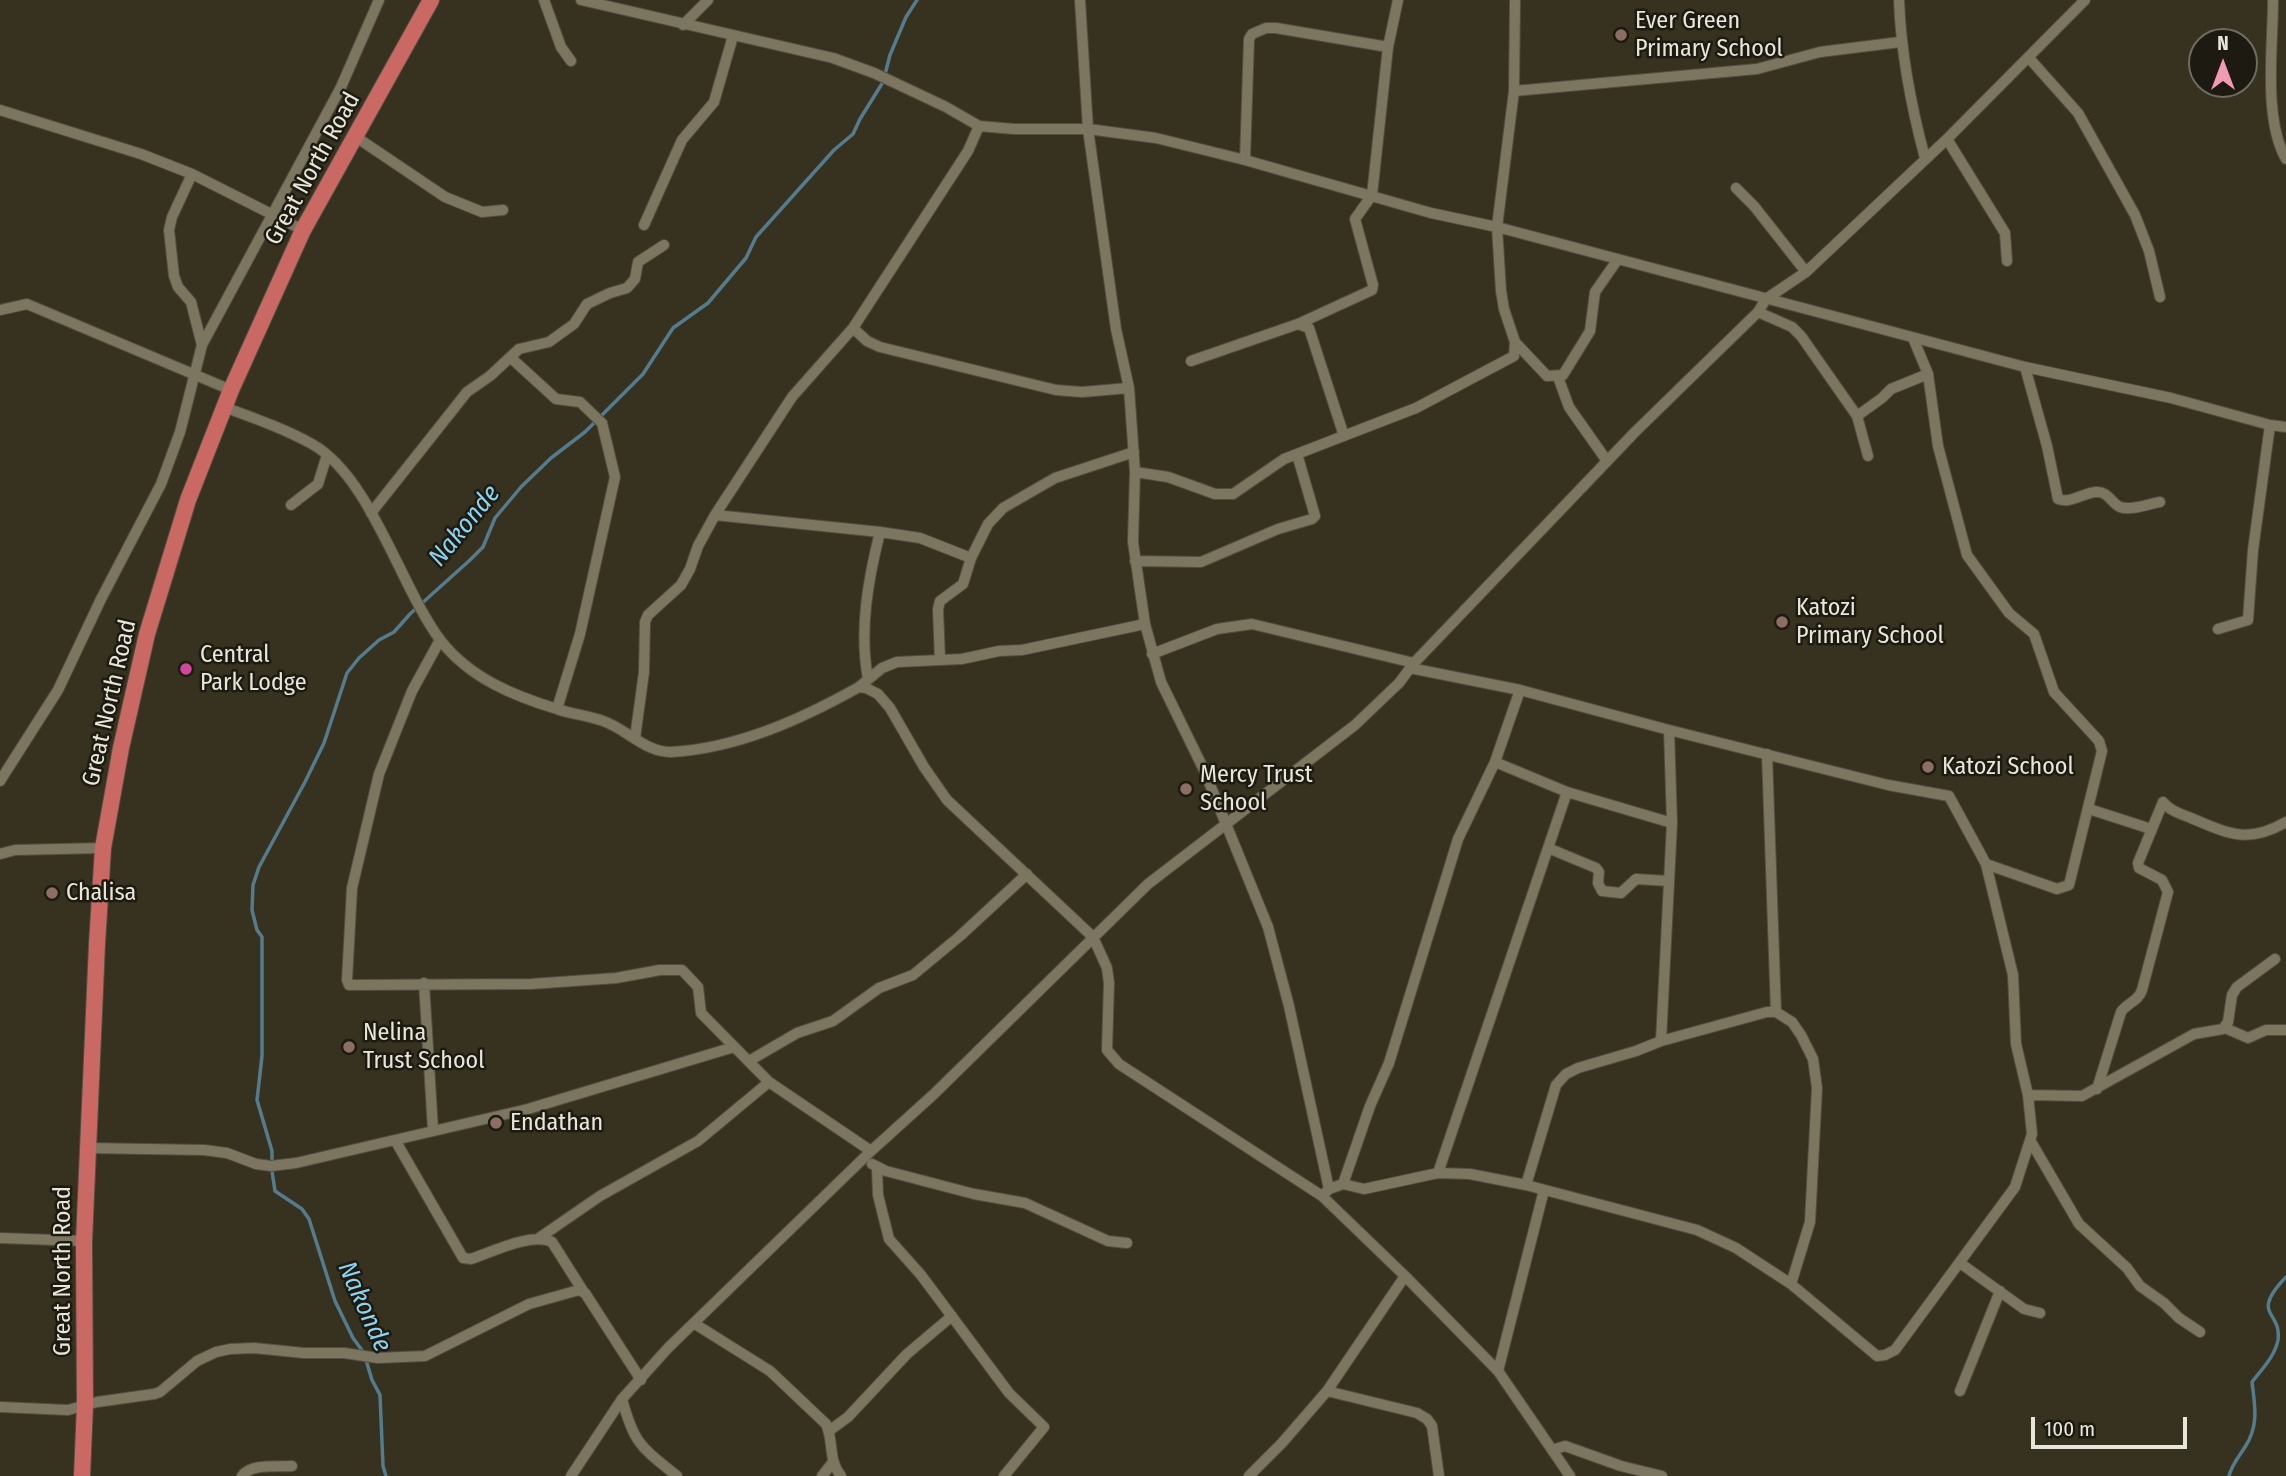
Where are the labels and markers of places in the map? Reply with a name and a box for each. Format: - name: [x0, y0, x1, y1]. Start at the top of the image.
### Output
- place label: Ever Green Primary School: [1635, 7, 1783, 63]
- marker: Ever Green Primary School: [1613, 27, 1629, 43]
- place label: Katozi Primary School: [1796, 594, 1944, 650]
- marker: Katozi Primary School: [1774, 614, 1790, 630]
- place label: Central Park Lodge: [200, 641, 307, 697]
- marker: Central Park Lodge: [178, 661, 194, 677]
- place label: Katozi School: [1942, 753, 2074, 781]
- marker: Katozi School: [1920, 759, 1936, 775]
- place label: Mercy Trust School: [1200, 761, 1313, 817]
- marker: Mercy Trust School: [1178, 781, 1194, 797]
- place label: Chalisa: [66, 879, 136, 907]
- marker: Chalisa: [44, 885, 60, 901]
- place label: Nelina Trust School: [363, 1019, 484, 1075]
- marker: Nelina Trust School: [341, 1039, 357, 1055]
- place label: Endathan: [510, 1109, 603, 1137]
- marker: Endathan: [488, 1115, 504, 1131]

